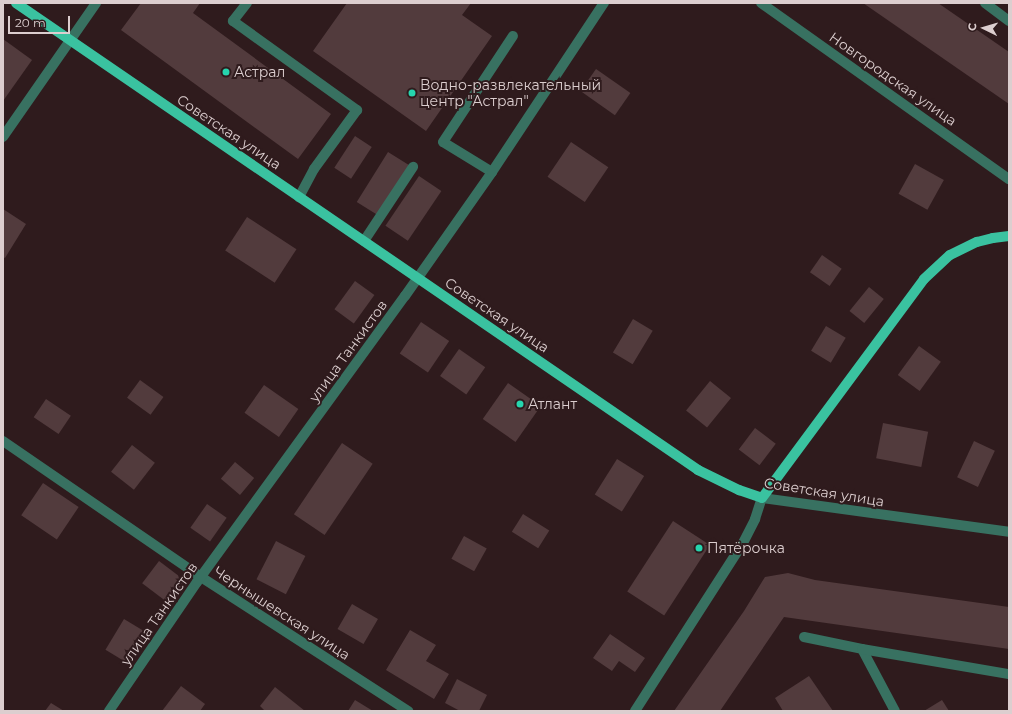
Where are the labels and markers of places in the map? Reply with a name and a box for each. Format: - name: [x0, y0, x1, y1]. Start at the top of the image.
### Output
- place label: Астрал: [234, 64, 285, 80]
- marker: Астрал: [221, 67, 231, 77]
- place label: Водно-развлекательный центр "Астрал": [420, 77, 601, 110]
- marker: Водно-развлекательный центр "Астрал": [407, 88, 417, 98]
- place label: Атлант: [528, 396, 577, 412]
- marker: Атлант: [515, 399, 525, 409]
- place label: Пятёрочка: [707, 540, 785, 556]
- marker: Пятёрочка: [694, 543, 704, 553]

